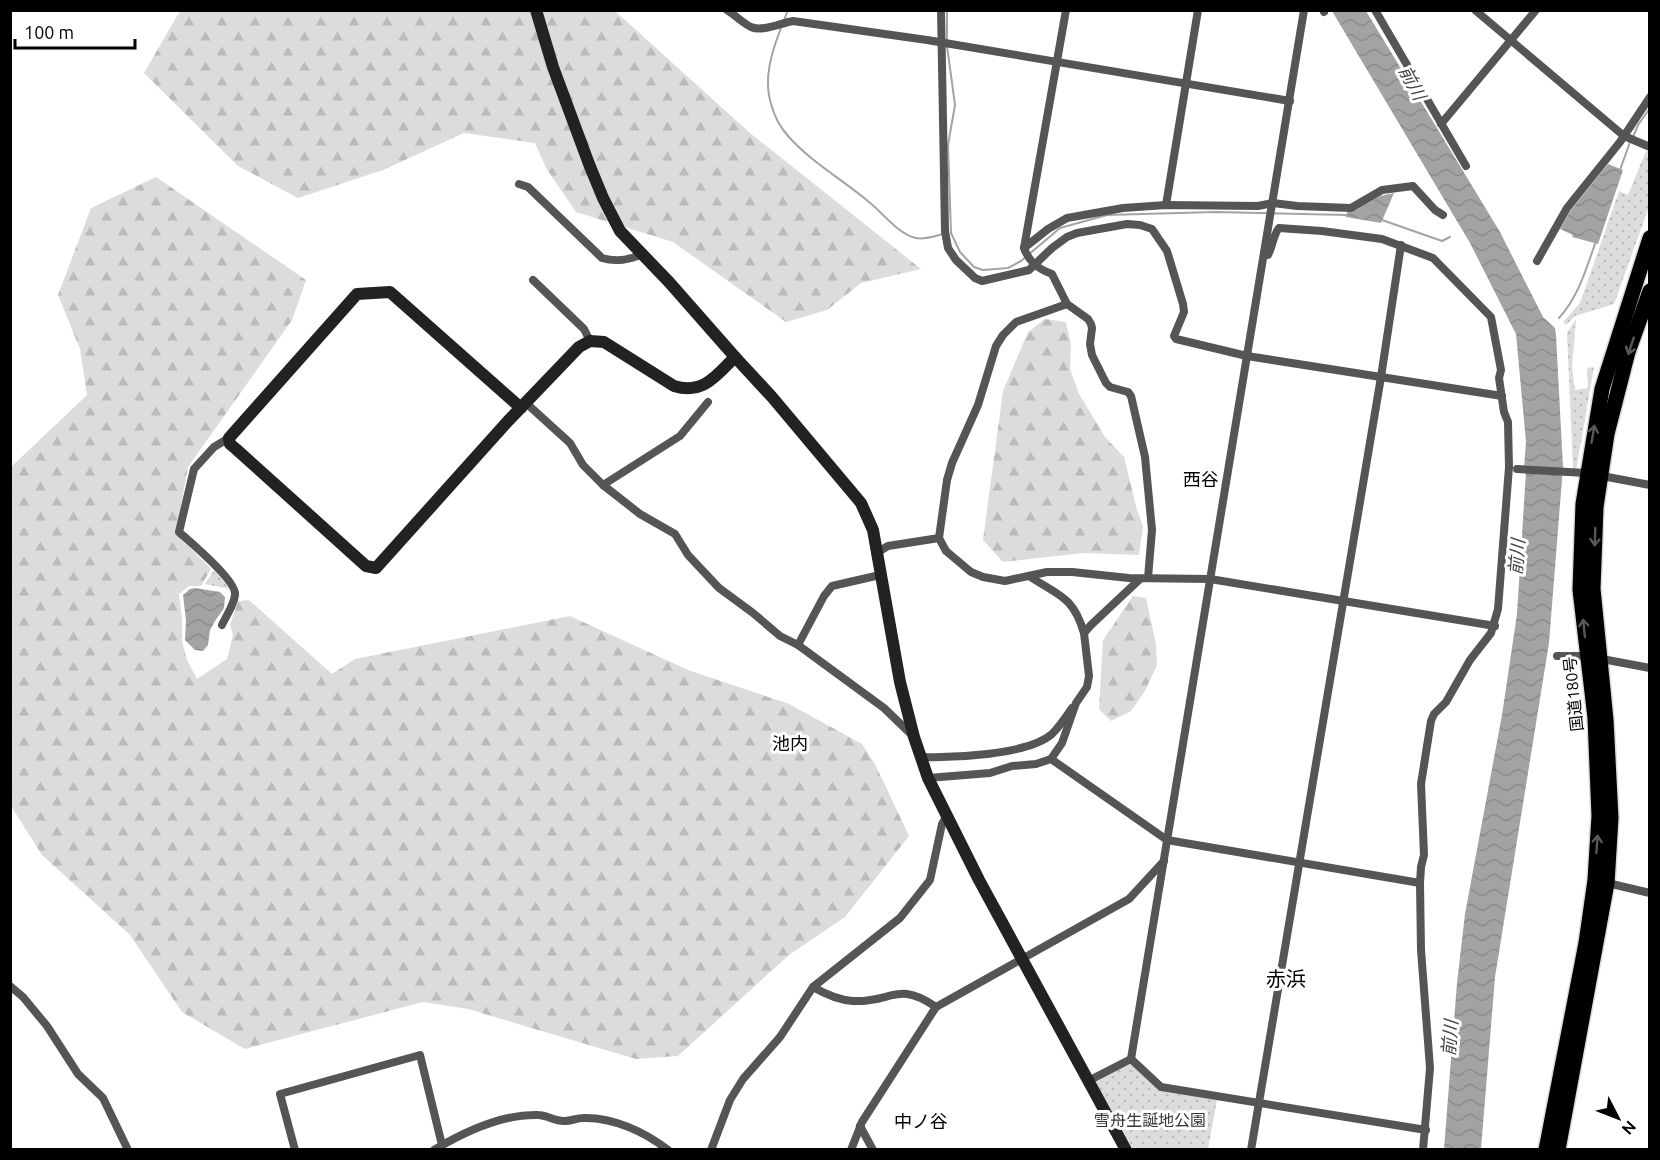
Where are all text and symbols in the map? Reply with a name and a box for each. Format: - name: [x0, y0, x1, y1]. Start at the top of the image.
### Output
- scale bar: [15, 12, 135, 50]
- text: 100 m: [24, 22, 74, 42]
- water label: 前川: [1396, 62, 1431, 105]
- one-way arrow: [1624, 336, 1635, 355]
- one-way arrow: [1588, 425, 1599, 445]
- district label: 西谷: [1183, 469, 1219, 489]
- one-way arrow: [1589, 526, 1601, 546]
- water label: 前川: [1504, 536, 1528, 576]
- one-way arrow: [1578, 619, 1589, 639]
- street label: 国道180号: [1560, 656, 1586, 732]
- district label: 池内: [772, 733, 808, 753]
- one-way arrow: [1592, 834, 1603, 854]
- district label: 赤浜: [1266, 967, 1306, 990]
- water label: 前川: [1437, 1017, 1461, 1057]
- north arrow: [1588, 1088, 1648, 1148]
- district label: 中ノ谷: [894, 1111, 948, 1131]
- park label: 雪舟生誕地公園: [1094, 1111, 1206, 1129]
- text: N: [1618, 1118, 1640, 1138]

